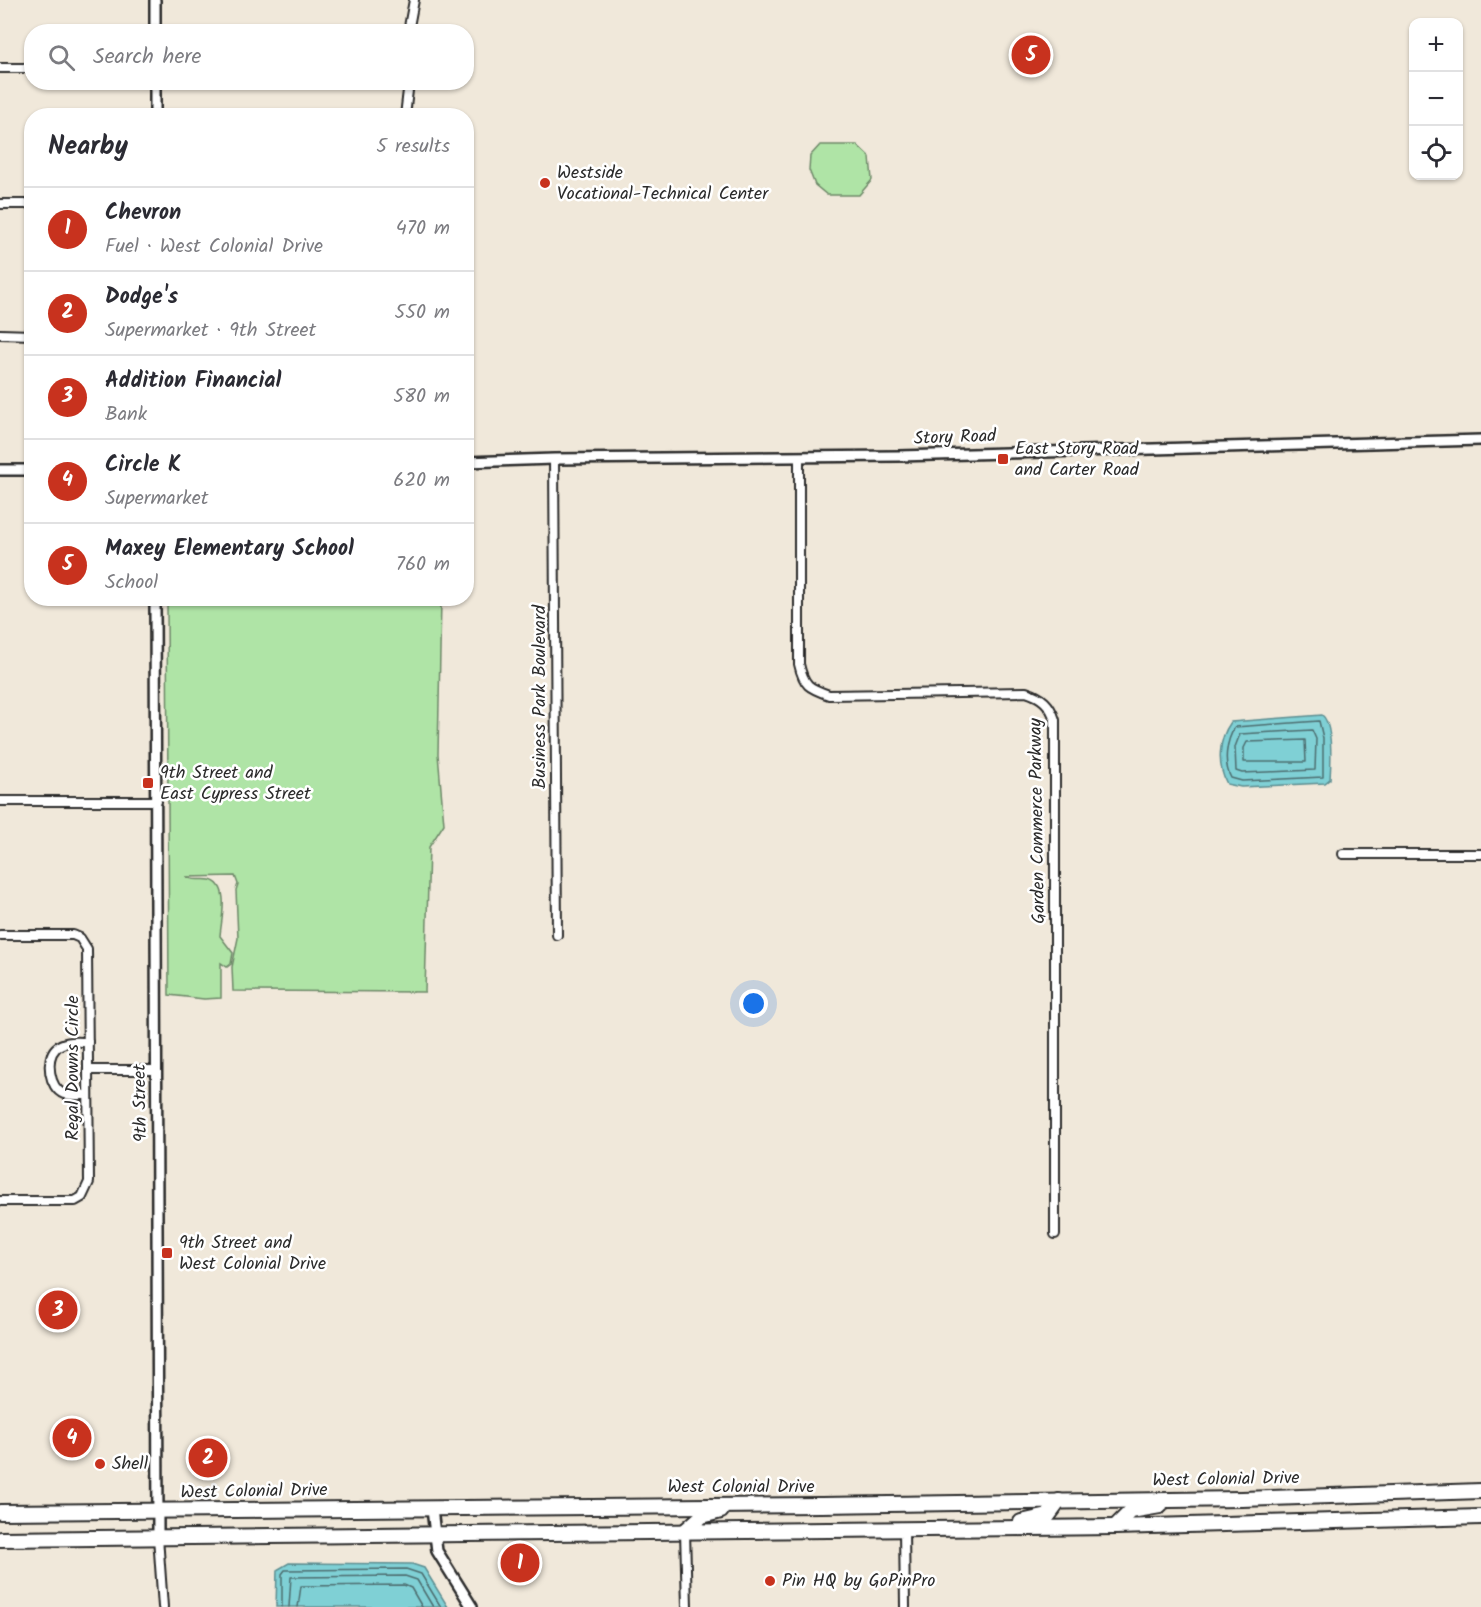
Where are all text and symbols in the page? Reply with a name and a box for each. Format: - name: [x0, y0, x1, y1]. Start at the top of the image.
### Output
- map controls: [1409, 18, 1463, 180]
- button: +: [1409, 18, 1463, 72]
- search box: [24, 24, 474, 90]
- pin: 5: [1012, 32, 1050, 78]
- text: Search here: [93, 40, 201, 75]
- icon: search: [45, 41, 78, 74]
- button: −: [1409, 72, 1463, 126]
- text: Nearby: [48, 126, 128, 168]
- button: locate: [1409, 126, 1463, 180]
- text: 5 results: [376, 131, 450, 163]
- place label: Westside Vocational-Technical Center: [557, 159, 769, 209]
- marker: Westside Vocational-Technical Center: [538, 176, 552, 190]
- text: Chevron: [105, 196, 181, 231]
- text: 1: [64, 213, 71, 245]
- text: 470 m: [396, 213, 450, 245]
- text: Fuel · West Colonial Drive: [105, 231, 323, 263]
- text: Dodge's: [105, 280, 178, 315]
- text: 2: [62, 297, 73, 329]
- text: 550 m: [395, 297, 450, 329]
- text: Supermarket · 9th Street: [105, 315, 316, 347]
- text: Addition Financial: [105, 364, 281, 399]
- text: 3: [62, 381, 73, 413]
- text: 580 m: [393, 381, 450, 413]
- text: Bank: [105, 399, 147, 431]
- street label: Story Road: [913, 422, 998, 454]
- place label: East Story Road and Carter Road: [1015, 435, 1140, 485]
- text: Circle K: [105, 448, 181, 483]
- marker: East Story Road and Carter Road: [996, 452, 1010, 466]
- text: 4: [62, 465, 73, 497]
- text: 620 m: [393, 465, 450, 497]
- text: Supermarket: [105, 483, 208, 515]
- text: Maxey Elementary School: [105, 532, 354, 567]
- text: 5: [62, 549, 73, 581]
- text: 760 m: [396, 549, 450, 581]
- text: School: [105, 567, 158, 599]
- street label: Business Park Boulevard: [526, 604, 555, 789]
- street label: Garden Commerce Parkway: [1022, 717, 1054, 924]
- place label: 9th Street and East Cypress Street: [160, 759, 312, 809]
- marker: 9th Street and East Cypress Street: [141, 776, 155, 790]
- your location: [739, 989, 768, 1018]
- street label: Regal Downs Circle: [59, 995, 88, 1141]
- street label: 9th Street: [126, 1063, 156, 1142]
- place label: 9th Street and West Colonial Drive: [179, 1229, 326, 1279]
- marker: 9th Street and West Colonial Drive: [160, 1246, 174, 1260]
- pin: 3: [38, 1288, 78, 1332]
- pin: 4: [52, 1416, 92, 1460]
- pin: 2: [188, 1436, 228, 1480]
- place label: Shell: [112, 1450, 149, 1479]
- marker: Shell: [93, 1457, 107, 1471]
- street label: West Colonial Drive: [1152, 1464, 1300, 1496]
- street label: West Colonial Drive: [667, 1473, 815, 1502]
- street label: West Colonial Drive: [180, 1476, 328, 1508]
- pin: 1: [500, 1540, 540, 1586]
- place label: Pin HQ by GoPinPro: [782, 1567, 936, 1596]
- marker: Pin HQ by GoPinPro: [763, 1574, 777, 1588]

